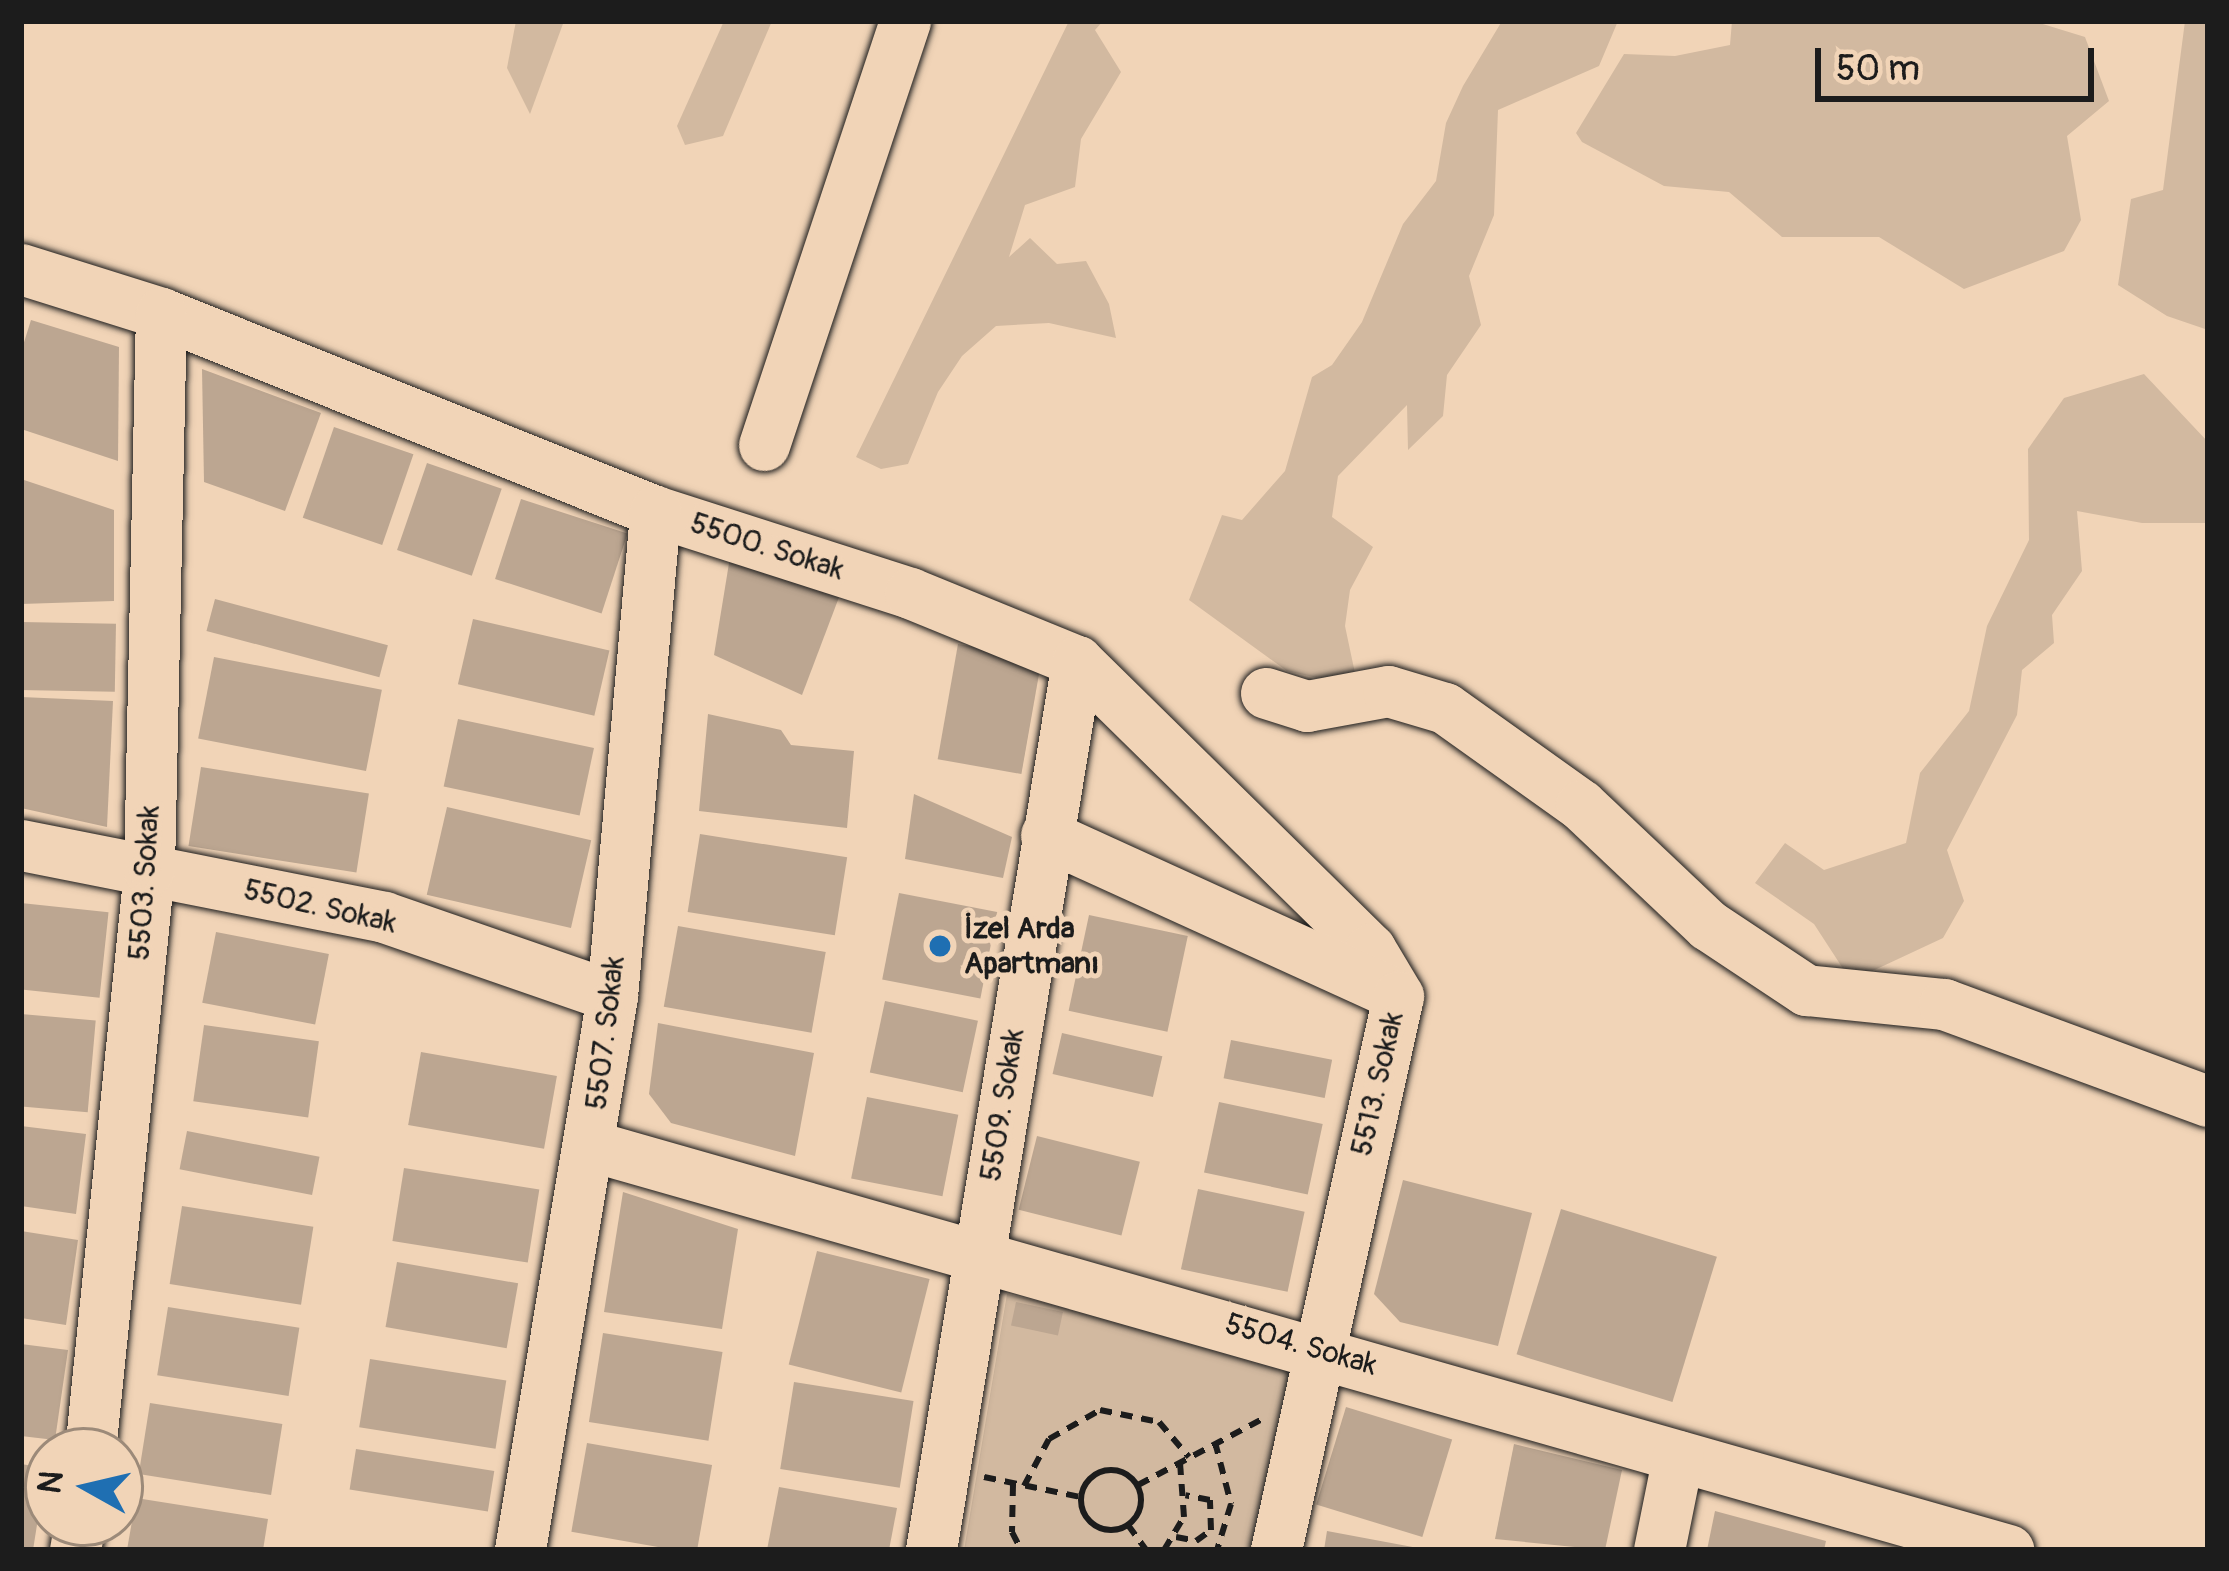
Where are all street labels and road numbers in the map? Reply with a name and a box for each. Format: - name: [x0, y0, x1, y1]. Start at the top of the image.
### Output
- street label: 5500. Sokak: [686, 505, 848, 589]
- street label: 5503. Sokak: [122, 804, 168, 962]
- street label: 5502. Sokak: [240, 872, 400, 942]
- street label: 5507. Sokak: [579, 954, 633, 1112]
- street label: 5513. Sokak: [1344, 1009, 1412, 1159]
- street label: 5509. Sokak: [973, 1026, 1033, 1184]
- street label: 5504. Sokak: [1221, 1306, 1381, 1384]

